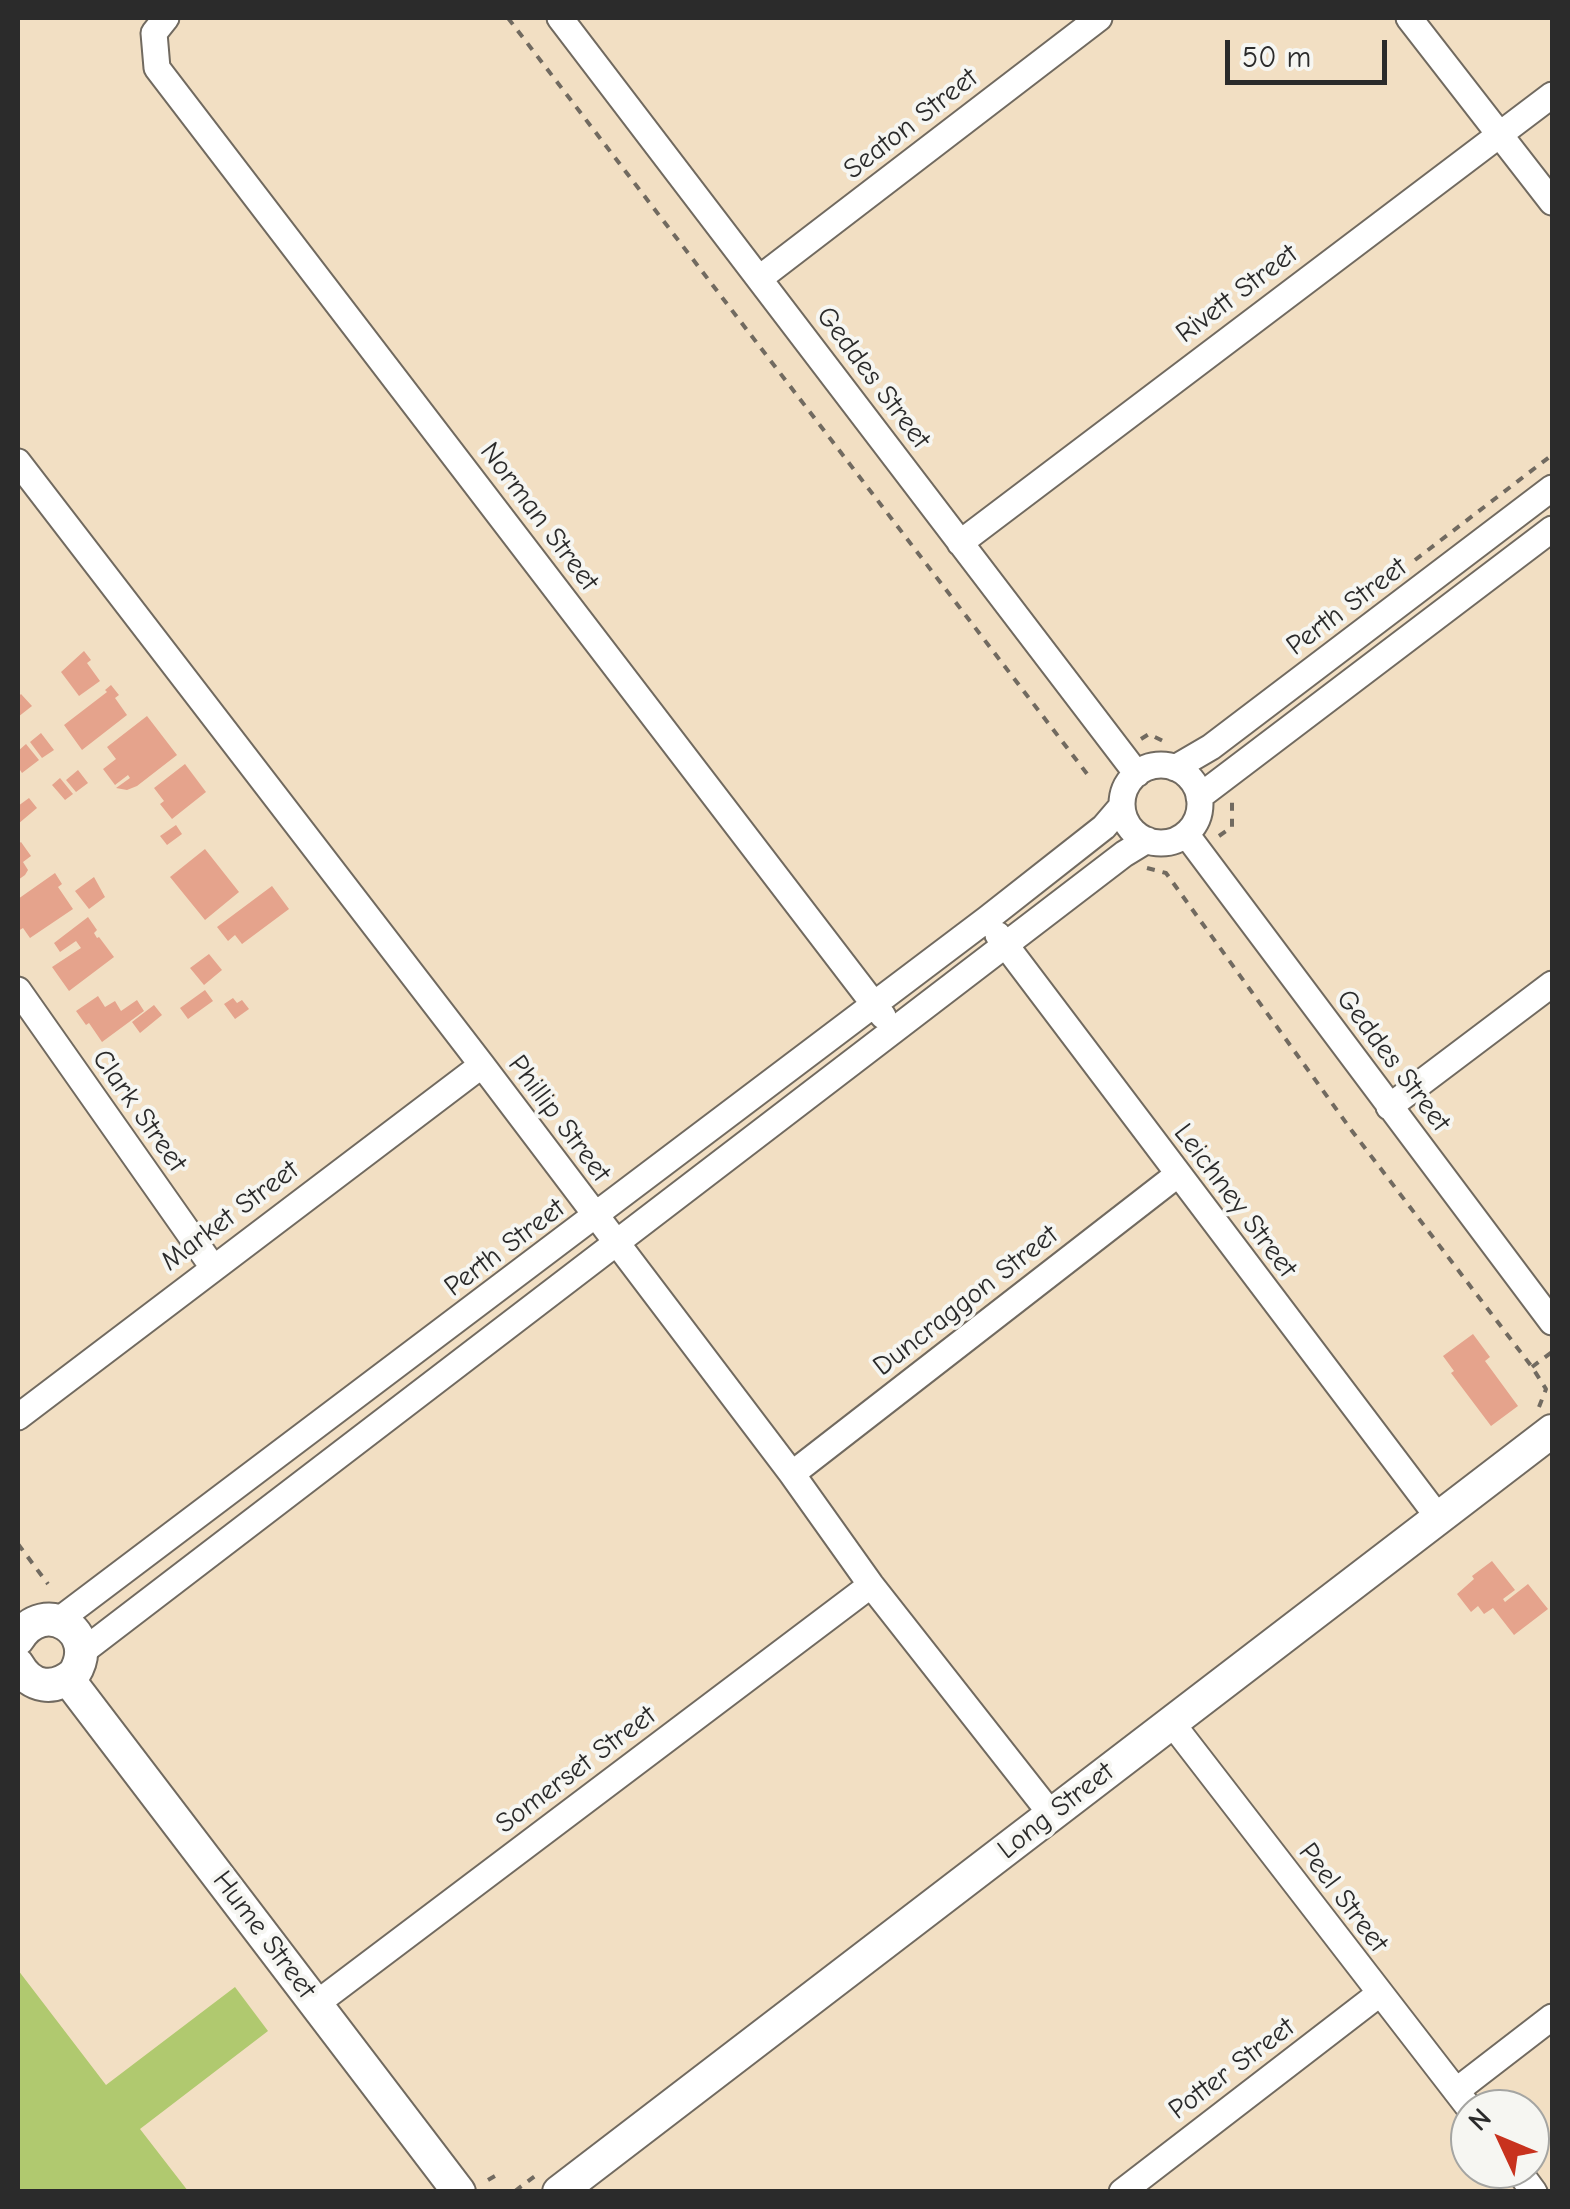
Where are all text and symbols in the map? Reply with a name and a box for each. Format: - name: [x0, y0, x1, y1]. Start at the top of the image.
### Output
- scale bar: [1230, 20, 1392, 82]
- text: 50 m: [1242, 40, 1311, 75]
- street label: Seaton Street: [837, 61, 985, 187]
- street label: Rivett Street: [1170, 237, 1304, 351]
- street label: Geddes Street: [809, 300, 937, 456]
- street label: Norman Street: [472, 436, 606, 598]
- street label: Perth Street: [1280, 551, 1414, 663]
- street label: Geddes Street: [1329, 983, 1457, 1139]
- street label: Clark Street: [85, 1043, 193, 1179]
- street label: Phillip Street: [500, 1049, 618, 1189]
- street label: Leichney Street: [1166, 1117, 1304, 1285]
- street label: Market Street: [155, 1153, 305, 1279]
- street label: Perth Street: [438, 1192, 572, 1304]
- street label: Duncraggon Street: [867, 1218, 1065, 1384]
- street label: Somerset Street: [489, 1699, 663, 1841]
- street label: Long Street: [991, 1755, 1121, 1867]
- street label: Peel Street: [1291, 1837, 1395, 1959]
- street label: Hume Street: [205, 1865, 323, 2005]
- street label: Potter Street: [1162, 2011, 1302, 2127]
- north arrow: [1450, 2089, 1550, 2189]
- text: N: [1462, 2102, 1498, 2137]

